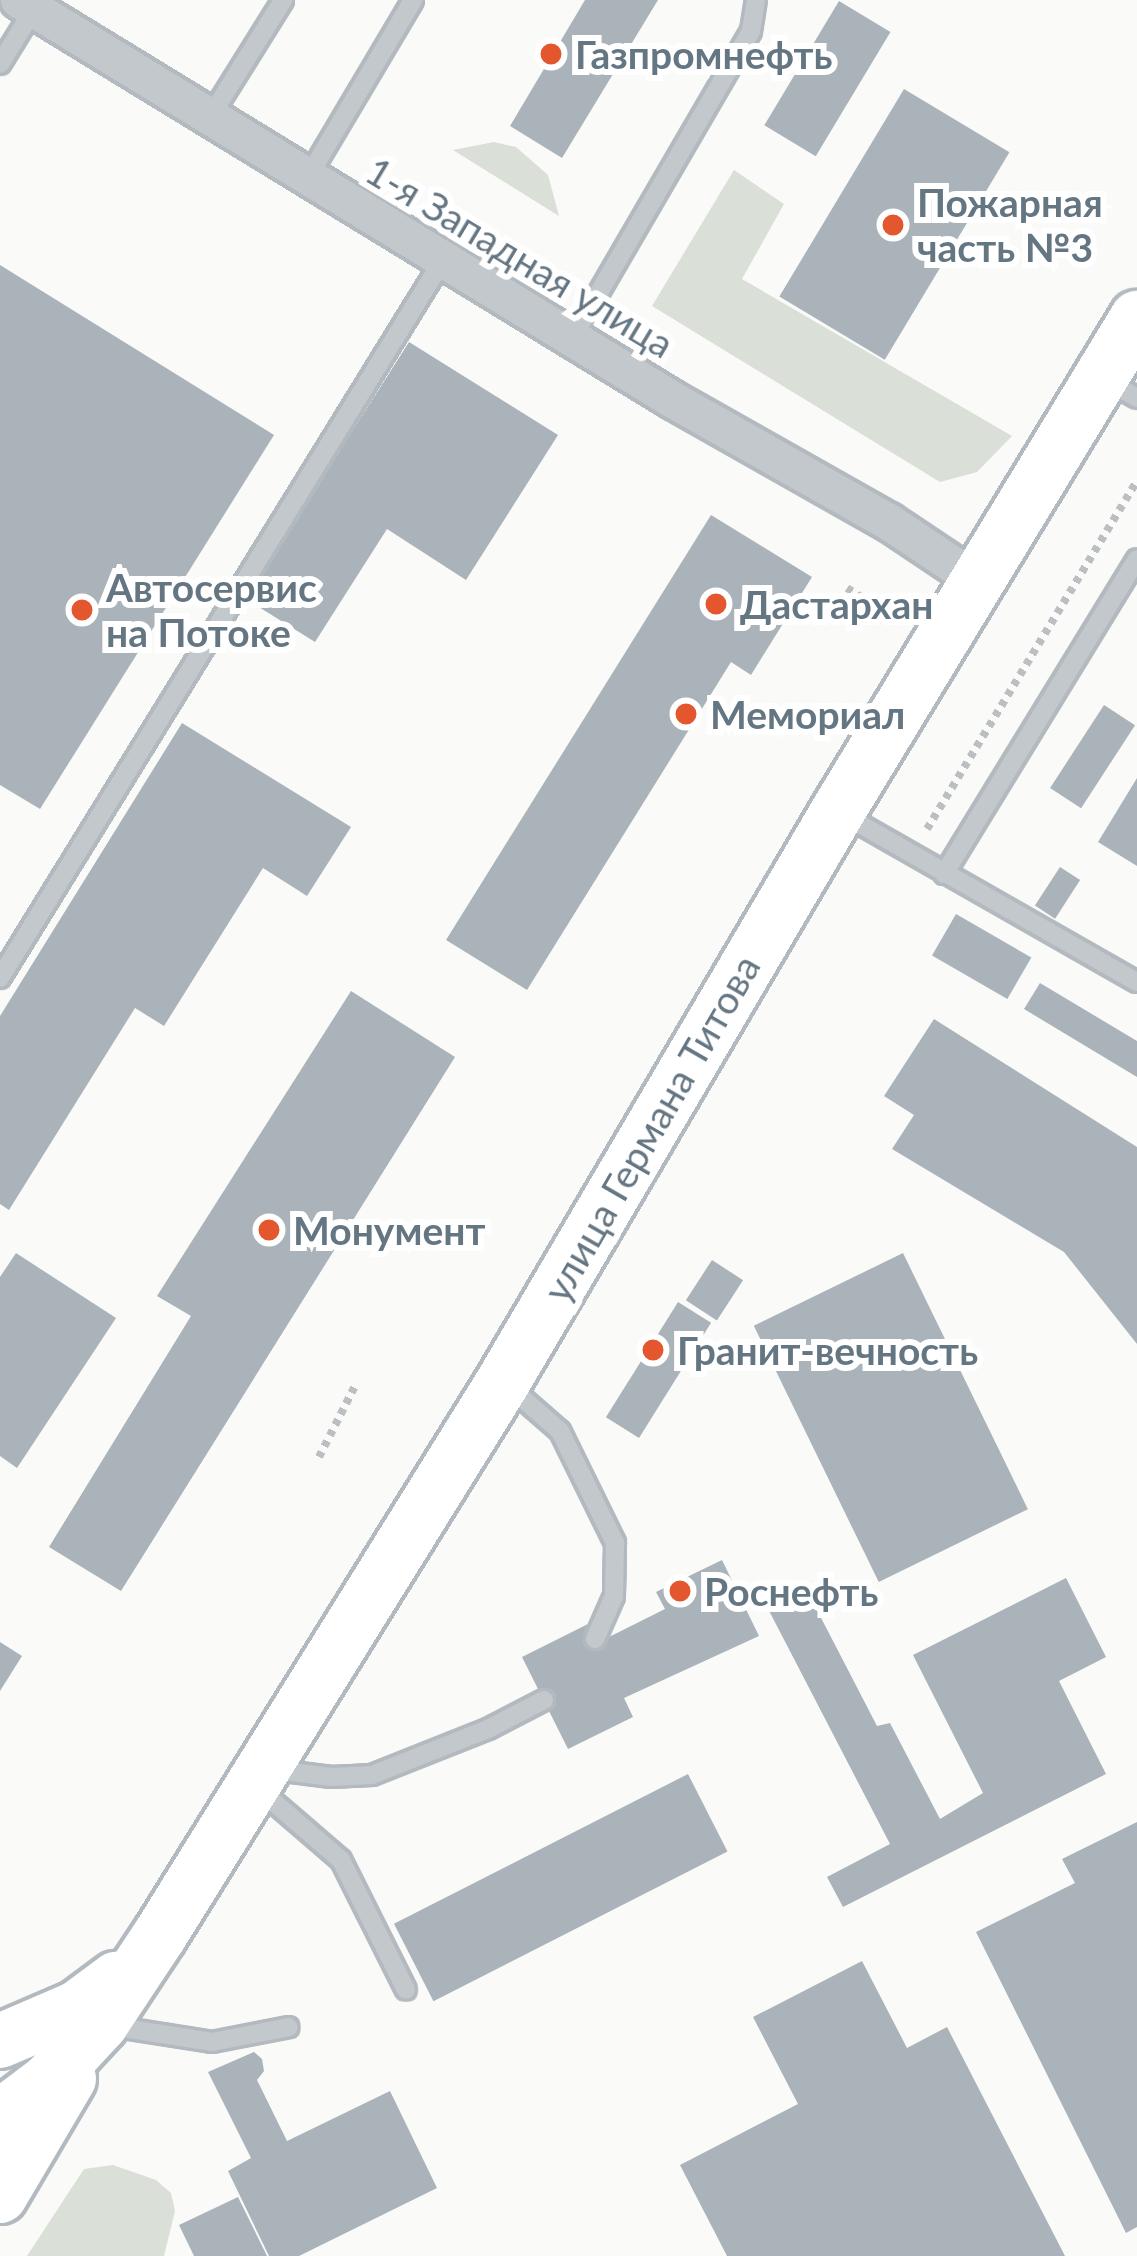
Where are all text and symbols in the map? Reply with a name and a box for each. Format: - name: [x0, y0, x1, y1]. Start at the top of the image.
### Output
- place label: Газпромнефть: [575, 31, 832, 77]
- marker: Газпромнефть: [538, 41, 564, 67]
- street label: 1-я Западная улица: [358, 147, 682, 367]
- place label: Пожарная часть №3: [917, 180, 1103, 271]
- marker: Пожарная часть №3: [880, 212, 906, 238]
- place label: Автосервис на Потоке: [106, 565, 317, 656]
- place label: Дастархан: [740, 581, 933, 627]
- marker: Дастархан: [703, 591, 729, 617]
- marker: Автосервис на Потоке: [69, 597, 95, 623]
- place label: Мемориал: [710, 691, 905, 737]
- marker: Мемориал: [673, 701, 699, 727]
- street label: улица Германа Титова: [533, 946, 769, 1310]
- place label: Монумент: [293, 1207, 485, 1253]
- marker: Монумент: [256, 1217, 282, 1243]
- place label: Гранит-вечность: [677, 1327, 978, 1373]
- marker: Гранит-вечность: [640, 1337, 666, 1363]
- place label: Роснефть: [704, 1568, 878, 1614]
- marker: Роснефть: [667, 1578, 693, 1604]

